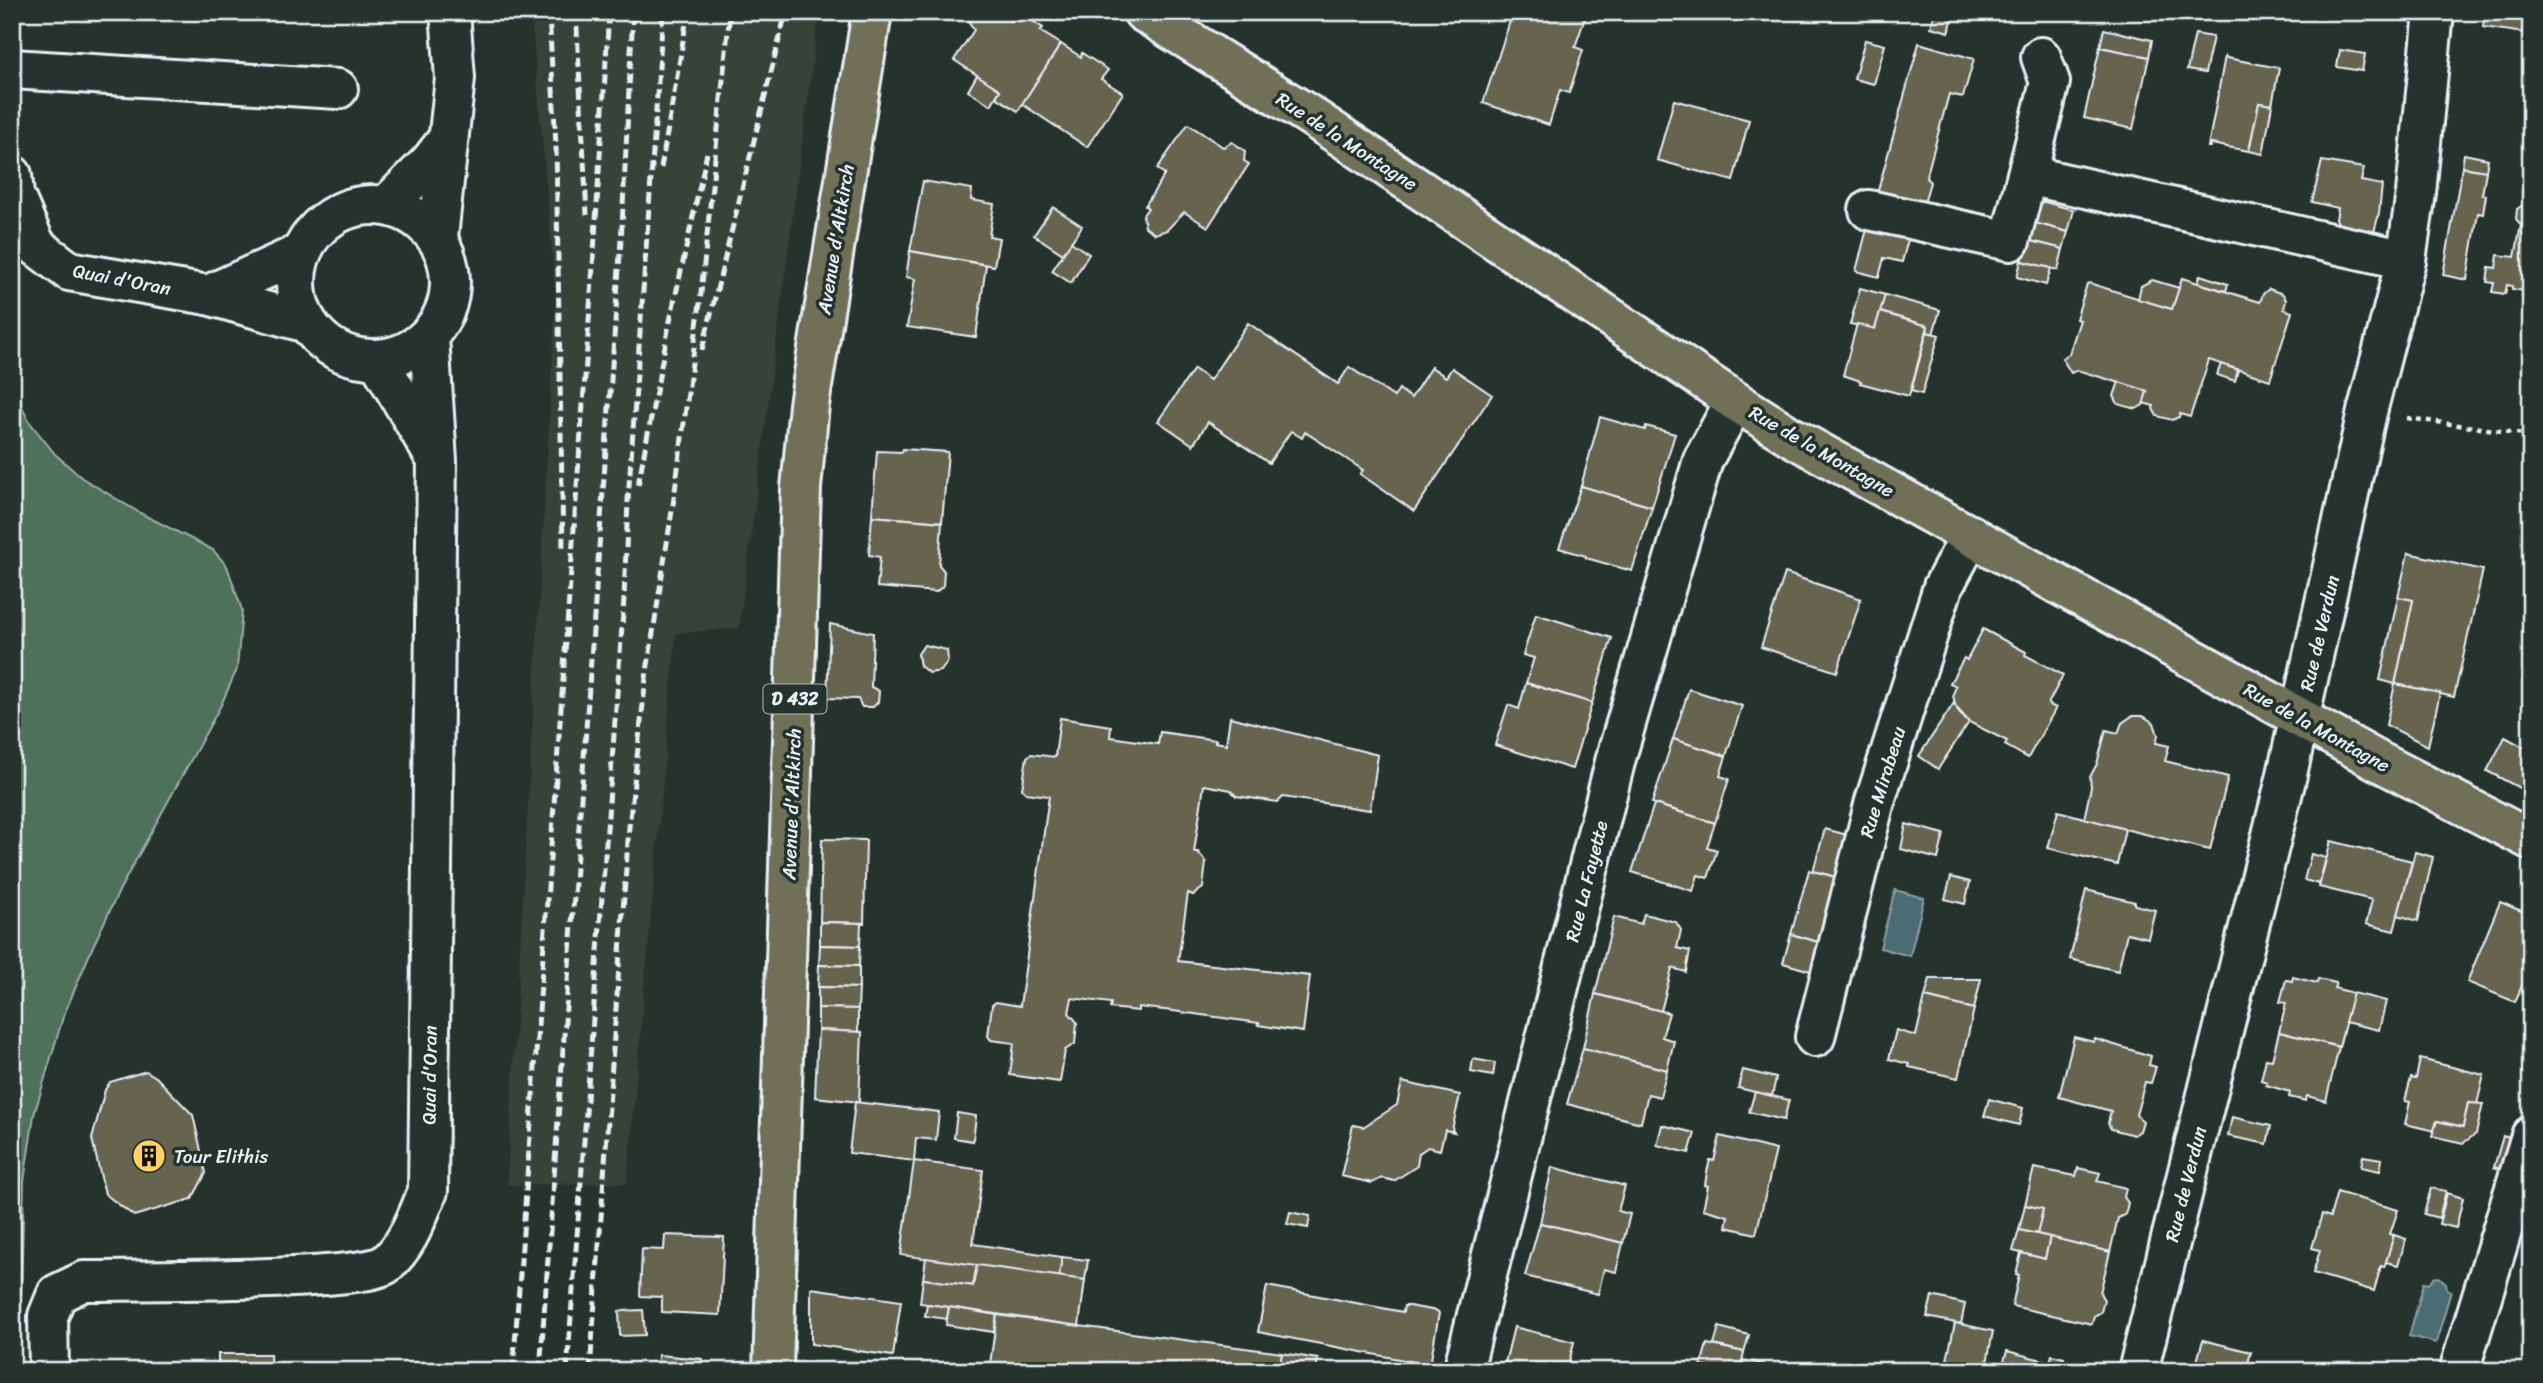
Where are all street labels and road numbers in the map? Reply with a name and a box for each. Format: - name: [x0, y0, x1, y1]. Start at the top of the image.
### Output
- street label: Rue de la Montagne: [1269, 83, 1424, 200]
- street label: Avenue d'Altkirch: [807, 162, 864, 317]
- street label: Quai d'Oran: [70, 254, 174, 305]
- street label: Rue de la Montagne: [1743, 396, 1901, 507]
- street label: Rue de Verdun: [2290, 572, 2349, 694]
- street label: Rue de la Montagne: [2237, 673, 2396, 782]
- road number: D 432: [764, 684, 826, 714]
- street label: Rue Mirabeau: [1850, 722, 1915, 842]
- street label: Avenue d'Altkirch: [772, 728, 811, 881]
- street label: Rue La Fayette: [1555, 817, 1618, 945]
- street label: Quai d'Oran: [412, 1025, 447, 1125]
- street label: Rue de Verdun: [2155, 1123, 2216, 1246]

